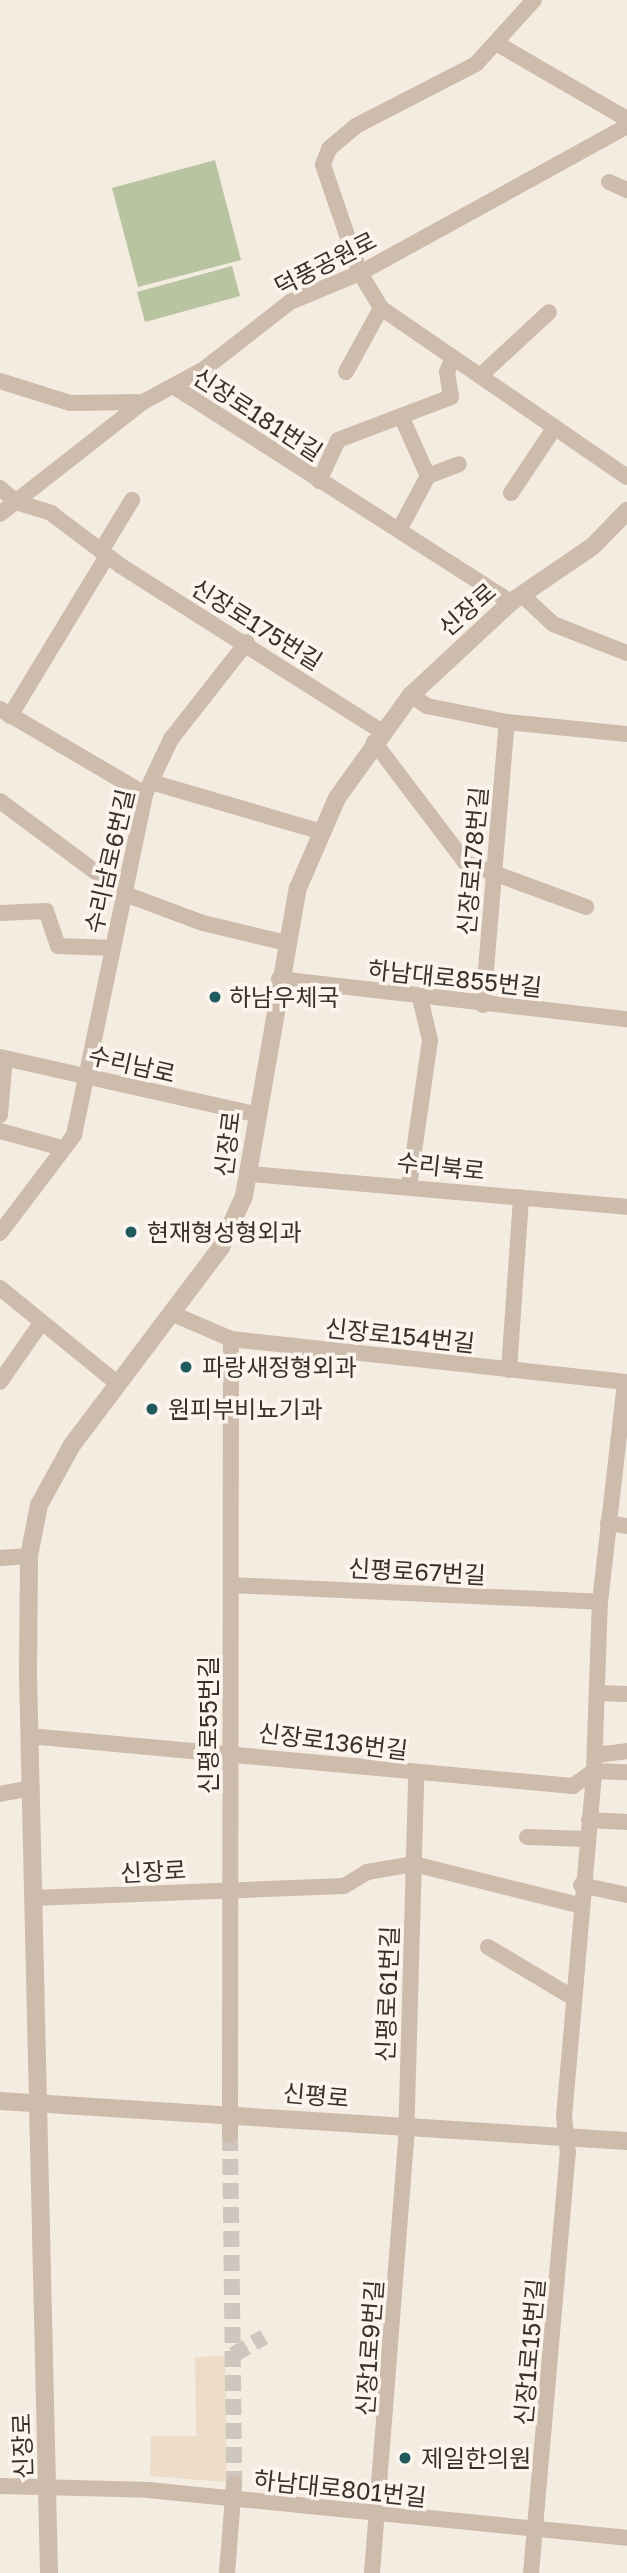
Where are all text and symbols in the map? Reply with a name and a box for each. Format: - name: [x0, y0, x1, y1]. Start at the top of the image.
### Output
- street label: 덕풍공원로: [269, 225, 381, 301]
- street label: 신장로181번길: [188, 362, 328, 466]
- street label: 신장로175번길: [186, 572, 328, 676]
- street label: 신장로: [433, 576, 501, 642]
- street label: 신장로178번길: [451, 785, 493, 937]
- street label: 수리남로6번길: [78, 786, 140, 936]
- street label: 하남대로855번길: [366, 955, 544, 1001]
- place label: 하남우체국: [229, 983, 339, 1011]
- marker: 하남우체국: [207, 989, 223, 1005]
- street label: 수리남로: [86, 1040, 178, 1088]
- street label: 신장로: [209, 1109, 245, 1179]
- street label: 수리북로: [396, 1147, 486, 1185]
- place label: 현재형성형외과: [147, 1218, 302, 1246]
- marker: 현재형성형외과: [121, 1222, 141, 1242]
- street label: 신장로154번길: [324, 1313, 476, 1357]
- place label: 파랑새정형외과: [202, 1353, 357, 1381]
- marker: 파랑새정형외과: [176, 1357, 196, 1377]
- place label: 원피부비뇨기과: [168, 1395, 323, 1423]
- marker: 원피부비뇨기과: [142, 1399, 162, 1419]
- street label: 신평로67번길: [348, 1553, 486, 1589]
- street label: 신평로55번길: [194, 1656, 222, 1794]
- street label: 신장로136번길: [257, 1718, 409, 1764]
- street label: 신장로: [119, 1855, 187, 1887]
- street label: 신평로61번길: [370, 1925, 404, 2063]
- street label: 신평로: [282, 2078, 350, 2112]
- street label: 신장1로15번길: [508, 2277, 550, 2427]
- street label: 신장1로9번길: [350, 2279, 388, 2417]
- street label: 신장로: [6, 2412, 38, 2480]
- place label: 제일한의원: [421, 2444, 531, 2472]
- marker: 제일한의원: [395, 2448, 415, 2468]
- street label: 하남대로801번길: [252, 2465, 428, 2511]

